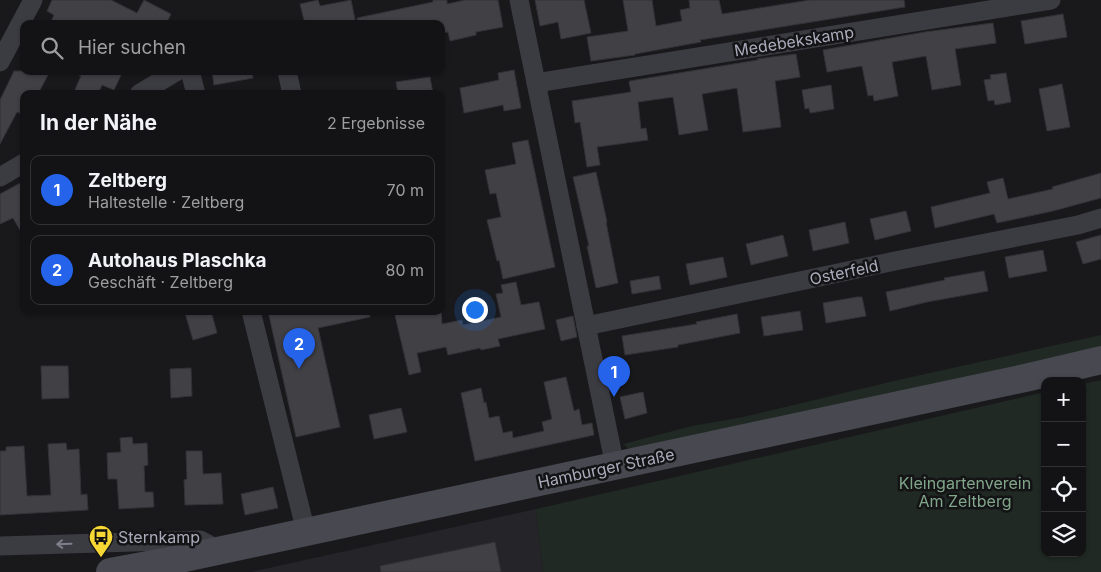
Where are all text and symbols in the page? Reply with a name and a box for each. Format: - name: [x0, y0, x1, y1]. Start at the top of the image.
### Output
- search box: [20, 20, 445, 75]
- street label: Medebekskamp: [733, 22, 855, 60]
- icon: search: [38, 34, 66, 62]
- text: Hier suchen: [78, 36, 186, 59]
- text: In der Nähe: [40, 110, 157, 135]
- text: 2 Ergebnisse: [327, 113, 425, 133]
- text: Zeltberg: [88, 169, 167, 192]
- text: 1: [54, 180, 60, 200]
- text: 70 m: [387, 180, 424, 200]
- text: Haltestelle · Zeltberg: [88, 192, 244, 212]
- text: Autohaus Plaschka: [88, 249, 266, 272]
- street label: Osterfeld: [808, 255, 880, 289]
- text: 2: [52, 260, 62, 280]
- text: 80 m: [385, 260, 424, 280]
- text: Geschäft · Zeltberg: [88, 272, 233, 292]
- your location: [462, 297, 488, 323]
- pin: 2: [283, 328, 315, 369]
- pin: 1: [598, 356, 630, 397]
- map controls: [1041, 377, 1086, 557]
- button: +: [1041, 377, 1086, 422]
- button: −: [1041, 422, 1086, 467]
- street label: Hamburger Straße: [536, 444, 676, 492]
- button: locate: [1041, 467, 1086, 512]
- park label: Kleingartenverein Am Zeltberg: [899, 473, 1031, 511]
- button: layers: [1041, 512, 1086, 557]
- bus stop icon: Sternkamp: [88, 524, 114, 558]
- place label: Sternkamp: [118, 527, 200, 547]
- one-way arrow: [56, 539, 72, 549]

